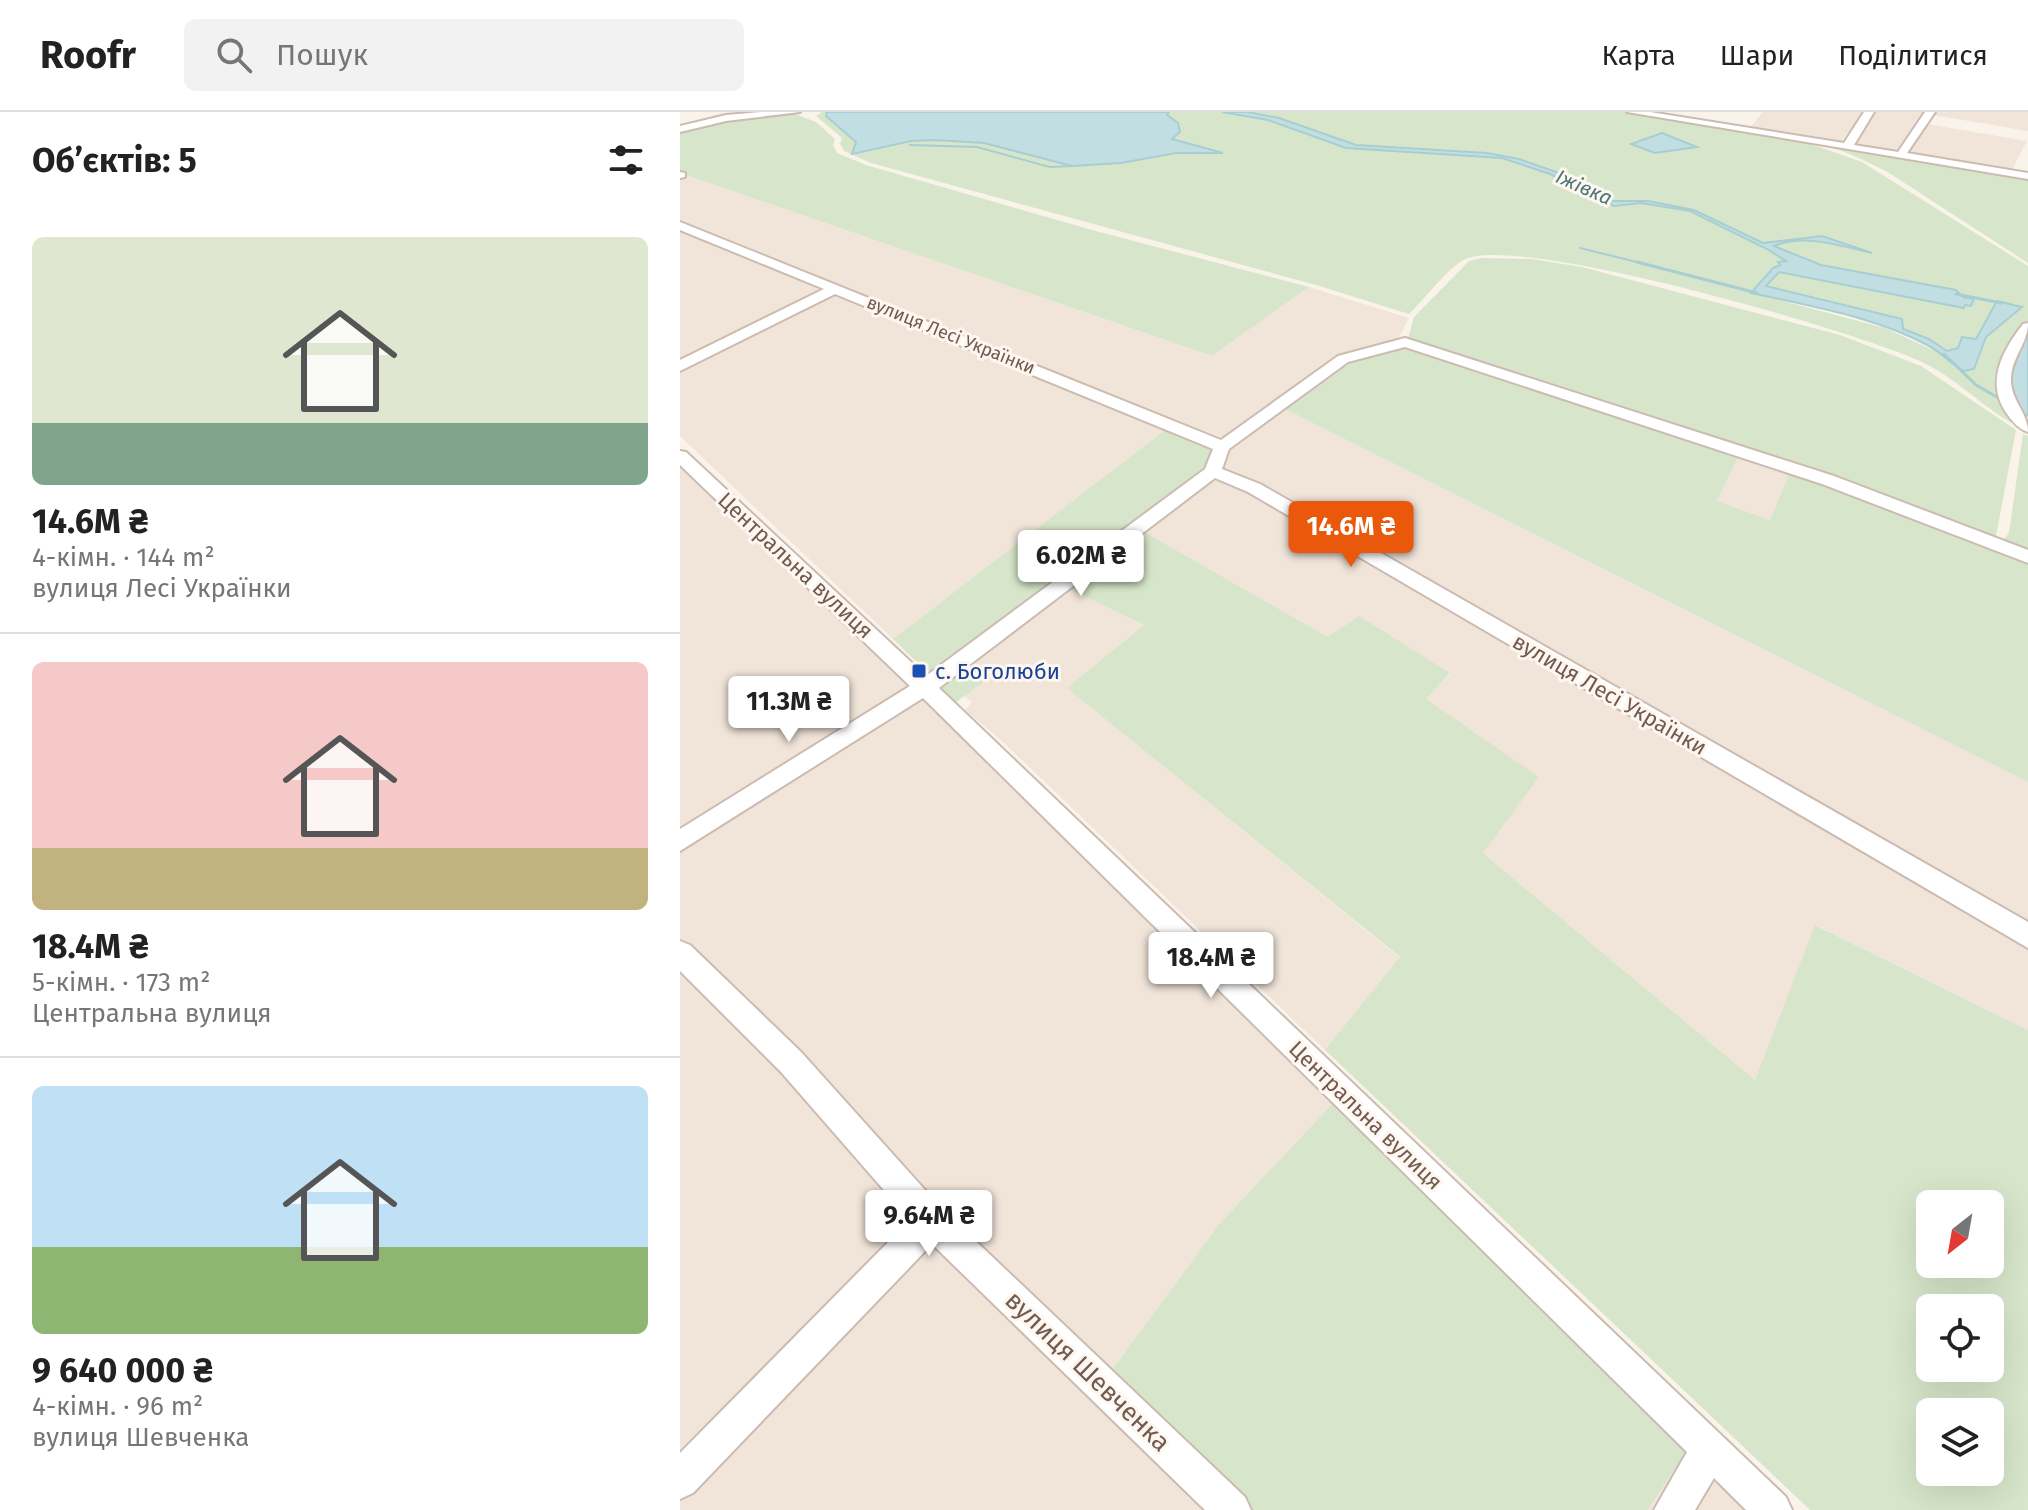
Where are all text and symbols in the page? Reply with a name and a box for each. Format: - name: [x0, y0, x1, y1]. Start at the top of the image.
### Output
- search box: [184, 19, 744, 91]
- text: Roofr: [40, 32, 136, 78]
- icon: search: [212, 33, 256, 77]
- text: Пошук: [276, 37, 368, 73]
- text: Карта: [1602, 39, 1676, 72]
- text: Шари: [1720, 39, 1794, 72]
- text: Поділитися: [1838, 39, 1988, 72]
- icon: filters: [604, 138, 648, 182]
- text: Об’єктів: 5: [32, 140, 197, 181]
- water label: Іжівка: [1552, 164, 1616, 210]
- icon: home: [268, 289, 412, 433]
- street label: вулиця Лесі Українки: [864, 291, 1038, 379]
- street label: Центральна вулиця: [712, 486, 879, 644]
- text: 14.6M ₴: [32, 501, 148, 542]
- pin: 14.6M ₴: [1277, 501, 1425, 569]
- text: 14.6M ₴: [1307, 511, 1395, 542]
- pin: 6.02M ₴: [1007, 530, 1155, 598]
- text: 6.02M ₴: [1036, 540, 1126, 571]
- text: 4-кімн. · 144 m²: [32, 542, 215, 573]
- text: вулиця Лесі Українки: [32, 573, 292, 604]
- street label: вулиця Лесі Українки: [1508, 628, 1712, 761]
- place label: с. Боголюби: [935, 658, 1060, 685]
- marker: с. Боголюби: [910, 662, 928, 680]
- pin: 11.3M ₴: [715, 676, 863, 744]
- text: 11.3M ₴: [746, 686, 832, 717]
- icon: home: [268, 714, 412, 858]
- text: 18.4M ₴: [32, 926, 148, 967]
- pin: 18.4M ₴: [1137, 932, 1285, 1000]
- text: 18.4M ₴: [1166, 942, 1256, 973]
- text: 5-кімн. · 173 m²: [32, 967, 210, 998]
- text: Центральна вулиця: [32, 998, 272, 1029]
- street label: Центральна вулиця: [1283, 1035, 1448, 1196]
- icon: home: [268, 1138, 412, 1282]
- pin: 9.64M ₴: [855, 1190, 1003, 1258]
- north arrow: [1916, 1190, 2004, 1278]
- map controls: [1916, 1190, 2004, 1486]
- text: 9.64M ₴: [883, 1200, 975, 1231]
- street label: вулиця Шевченка: [999, 1285, 1177, 1458]
- button: locate: [1916, 1294, 2004, 1382]
- text: 9 640 000 ₴: [32, 1350, 213, 1391]
- text: 4-кімн. · 96 m²: [32, 1391, 203, 1422]
- button: layers: [1916, 1398, 2004, 1486]
- text: вулиця Шевченка: [32, 1422, 249, 1453]

